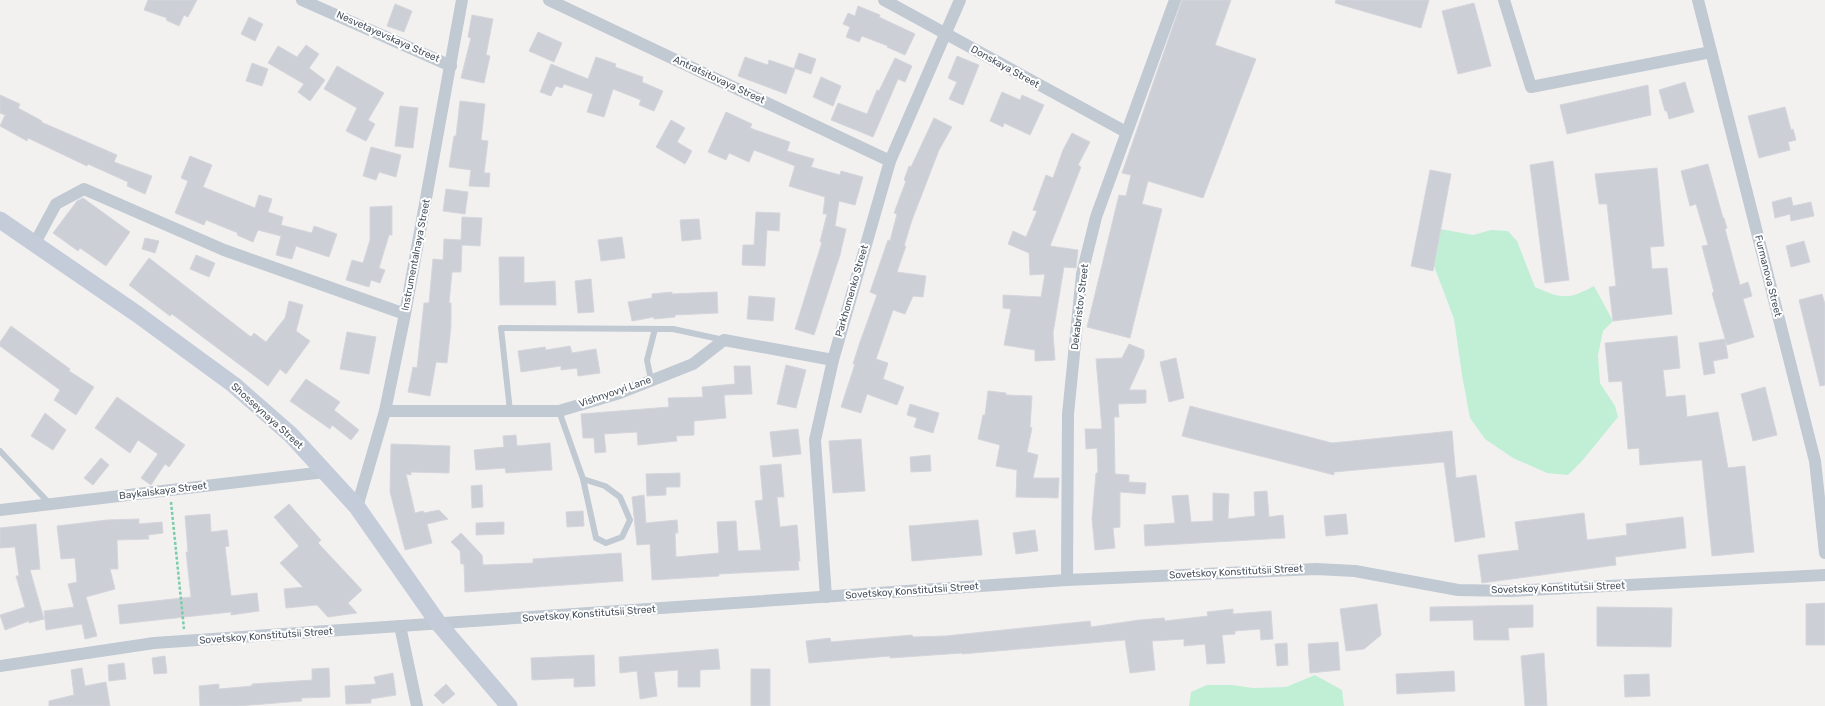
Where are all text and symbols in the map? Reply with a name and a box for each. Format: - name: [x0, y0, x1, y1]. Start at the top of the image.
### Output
- street label: Nesvetayevskaya Street: [335, 9, 442, 65]
- street label: Donskaya Street: [969, 43, 1041, 91]
- street label: Antratsitovaya Street: [671, 54, 767, 107]
- street label: Instrumentalnaya Street: [399, 198, 433, 312]
- street label: Furmanova Street: [1752, 234, 1784, 318]
- street label: Parkhomenko Street: [833, 244, 871, 338]
- street label: Dekabristov Street: [1069, 263, 1091, 351]
- street label: Vishnyovyi Lane: [577, 374, 653, 410]
- street label: Shosseynaya Street: [228, 380, 306, 452]
- street label: Baykalskaya Street: [118, 480, 208, 502]
- street label: Sovetskoy Konstitutsii Street: [1169, 562, 1303, 581]
- street label: Sovetskoy Konstitutsii Street: [845, 580, 979, 602]
- street label: Sovetskoy Konstitutsii Street: [1491, 580, 1625, 596]
- street label: Sovetskoy Konstitutsii Street: [522, 603, 656, 625]
- street label: Sovetskoy Konstitutsii Street: [199, 625, 333, 647]

